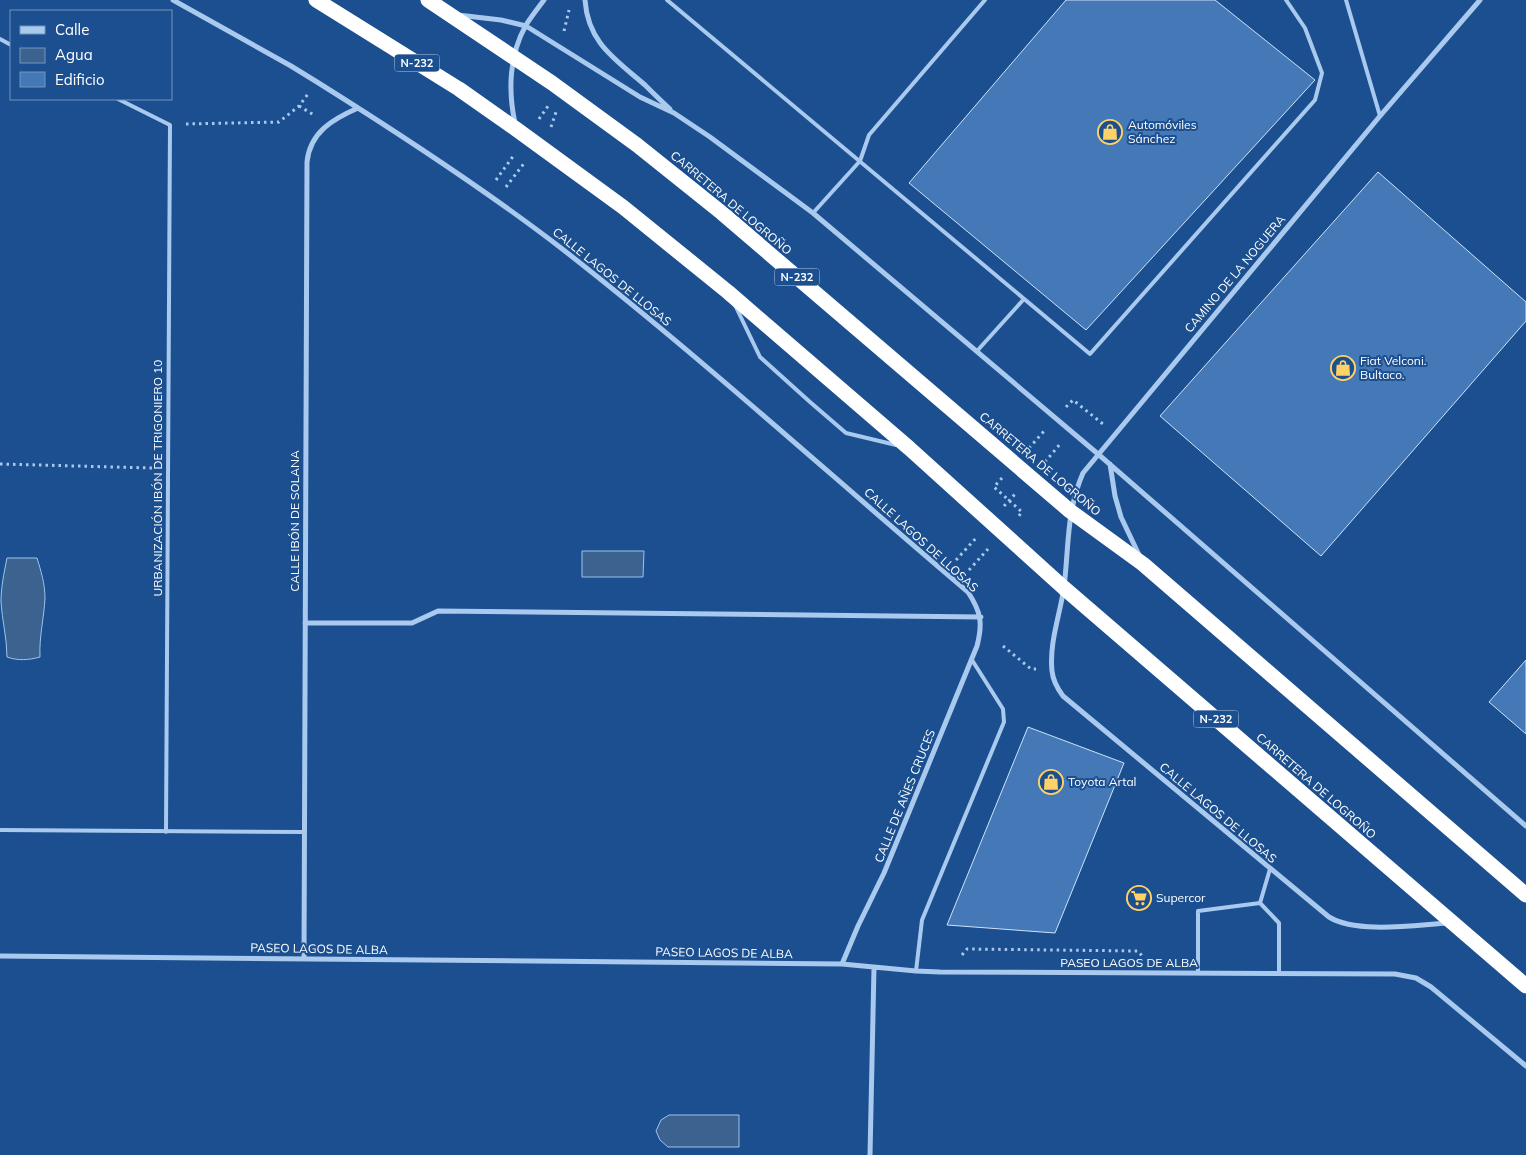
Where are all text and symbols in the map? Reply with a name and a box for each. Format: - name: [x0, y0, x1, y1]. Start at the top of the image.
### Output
- legend: [10, 10, 172, 100]
- text: Calle: [55, 20, 89, 39]
- text: Agua: [55, 45, 93, 64]
- road number: N-232: [394, 54, 440, 72]
- text: Edificio: [55, 70, 105, 89]
- place label: Automóviles Sánchez: [1128, 117, 1197, 146]
- shop icon: Automóviles Sánchez: [1097, 119, 1123, 145]
- street label: CARRETERA DE LOGROÑO: [668, 147, 795, 258]
- street label: CAMINO DE LA NOGUERA: [1181, 212, 1288, 335]
- street label: CALLE LAGOS DE LLOSAS: [550, 224, 675, 329]
- road number: N-232: [774, 268, 820, 286]
- place label: Fiat Velconi. Bultaco.: [1360, 353, 1426, 382]
- shop icon: Fiat Velconi. Bultaco.: [1330, 355, 1356, 381]
- street label: URBANIZACIÓN IBÓN DE TRIGONIERO 10: [150, 359, 165, 597]
- street label: CARRETERA DE LOGROÑO: [977, 408, 1104, 519]
- street label: CALLE IBÓN DE SOLANA: [287, 450, 302, 592]
- street label: CALLE LAGOS DE LLOSAS: [861, 484, 982, 595]
- road number: N-232: [1194, 711, 1238, 728]
- street label: CALLE DE AÑES CRUCES: [871, 727, 938, 865]
- street label: CARRETERA DE LOGROÑO: [1253, 730, 1379, 842]
- street label: CALLE LAGOS DE LLOSAS: [1157, 759, 1280, 866]
- shop icon: Toyota Artal: [1038, 769, 1064, 795]
- place label: Toyota Artal: [1068, 774, 1136, 789]
- supermarket icon: Supercor: [1126, 885, 1152, 911]
- place label: Supercor: [1156, 890, 1206, 905]
- street label: PASEO LAGOS DE ALBA: [250, 940, 388, 957]
- street label: PASEO LAGOS DE ALBA: [655, 944, 793, 961]
- street label: PASEO LAGOS DE ALBA: [1060, 955, 1198, 970]

